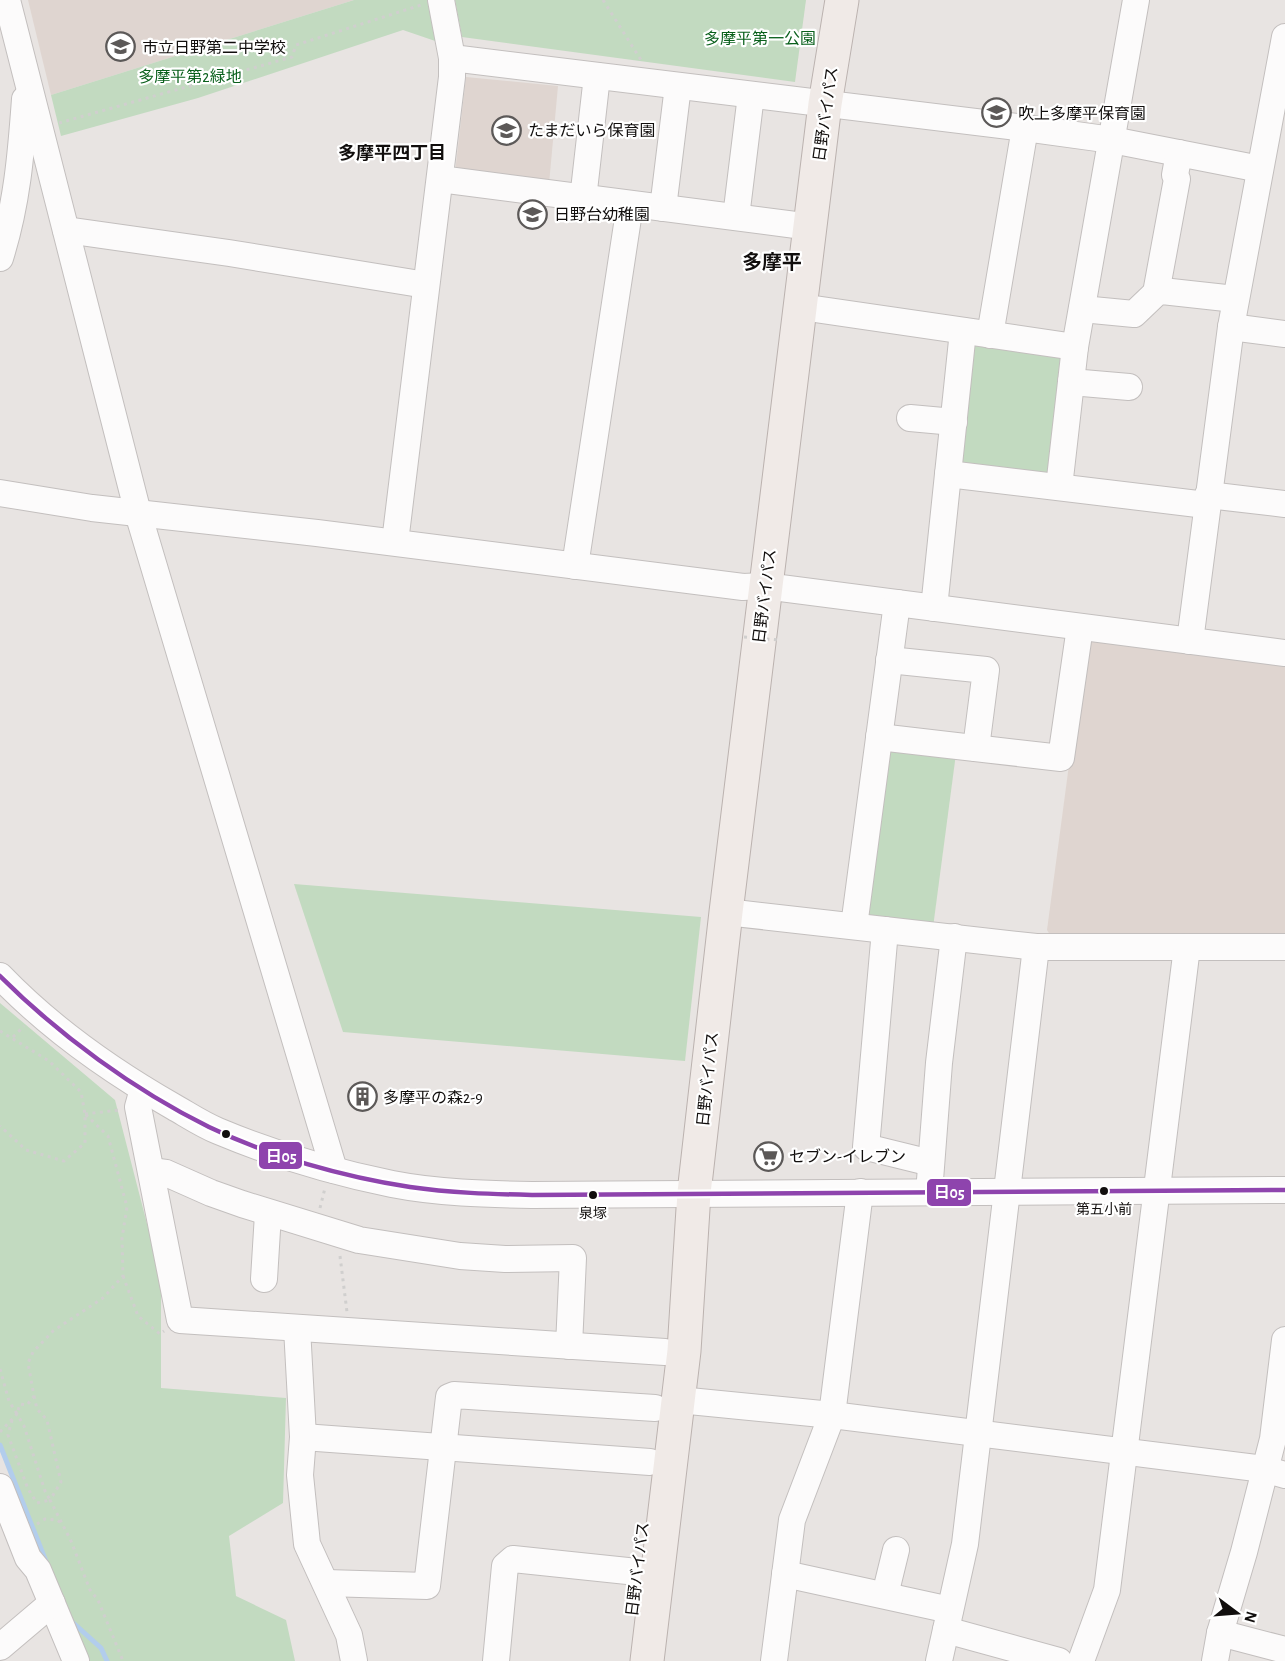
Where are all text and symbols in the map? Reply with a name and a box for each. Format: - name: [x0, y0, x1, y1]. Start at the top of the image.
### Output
- park label: 多摩平第一公園: [704, 30, 816, 47]
- school or university icon: 市立日野第二中学校: [105, 31, 137, 63]
- place label: 市立日野第二中学校: [142, 39, 286, 56]
- street label: 日野バイパス: [810, 66, 841, 163]
- park label: 多摩平第2緑地: [138, 68, 242, 85]
- school or university icon: 吹上多摩平保育園: [981, 97, 1013, 129]
- place label: 吹上多摩平保育園: [1018, 105, 1146, 122]
- school or university icon: たまだいら保育園: [491, 114, 523, 146]
- place label: たまだいら保育園: [528, 122, 656, 139]
- district label: 多摩平四丁目: [338, 143, 446, 163]
- school or university icon: 日野台幼稚園: [517, 198, 549, 230]
- place label: 日野台幼稚園: [554, 206, 650, 223]
- district label: 多摩平: [742, 251, 802, 273]
- street label: 日野バイパス: [750, 548, 779, 645]
- street label: 日野バイパス: [694, 1031, 721, 1128]
- building icon: 多摩平の森2-9: [346, 1081, 378, 1113]
- place label: 多摩平の森2-9: [383, 1089, 483, 1106]
- unlabelled marker: [220, 1128, 232, 1140]
- supermarket icon: セブン-イレブン: [752, 1140, 784, 1172]
- line badge: 日05: [258, 1141, 303, 1170]
- place label: セブン-イレブン: [789, 1148, 906, 1165]
- text: 日05: [265, 1149, 297, 1165]
- line badge: 日05: [926, 1178, 972, 1207]
- text: 日05: [933, 1185, 965, 1201]
- marker: 第五小前: [1098, 1185, 1110, 1197]
- marker: 泉塚: [587, 1189, 599, 1201]
- place label: 第五小前: [1076, 1201, 1132, 1217]
- place label: 泉塚: [579, 1205, 607, 1221]
- street label: 日野バイパス: [623, 1521, 652, 1618]
- north arrow: [1207, 1583, 1267, 1643]
- text: N: [1241, 1609, 1260, 1624]

